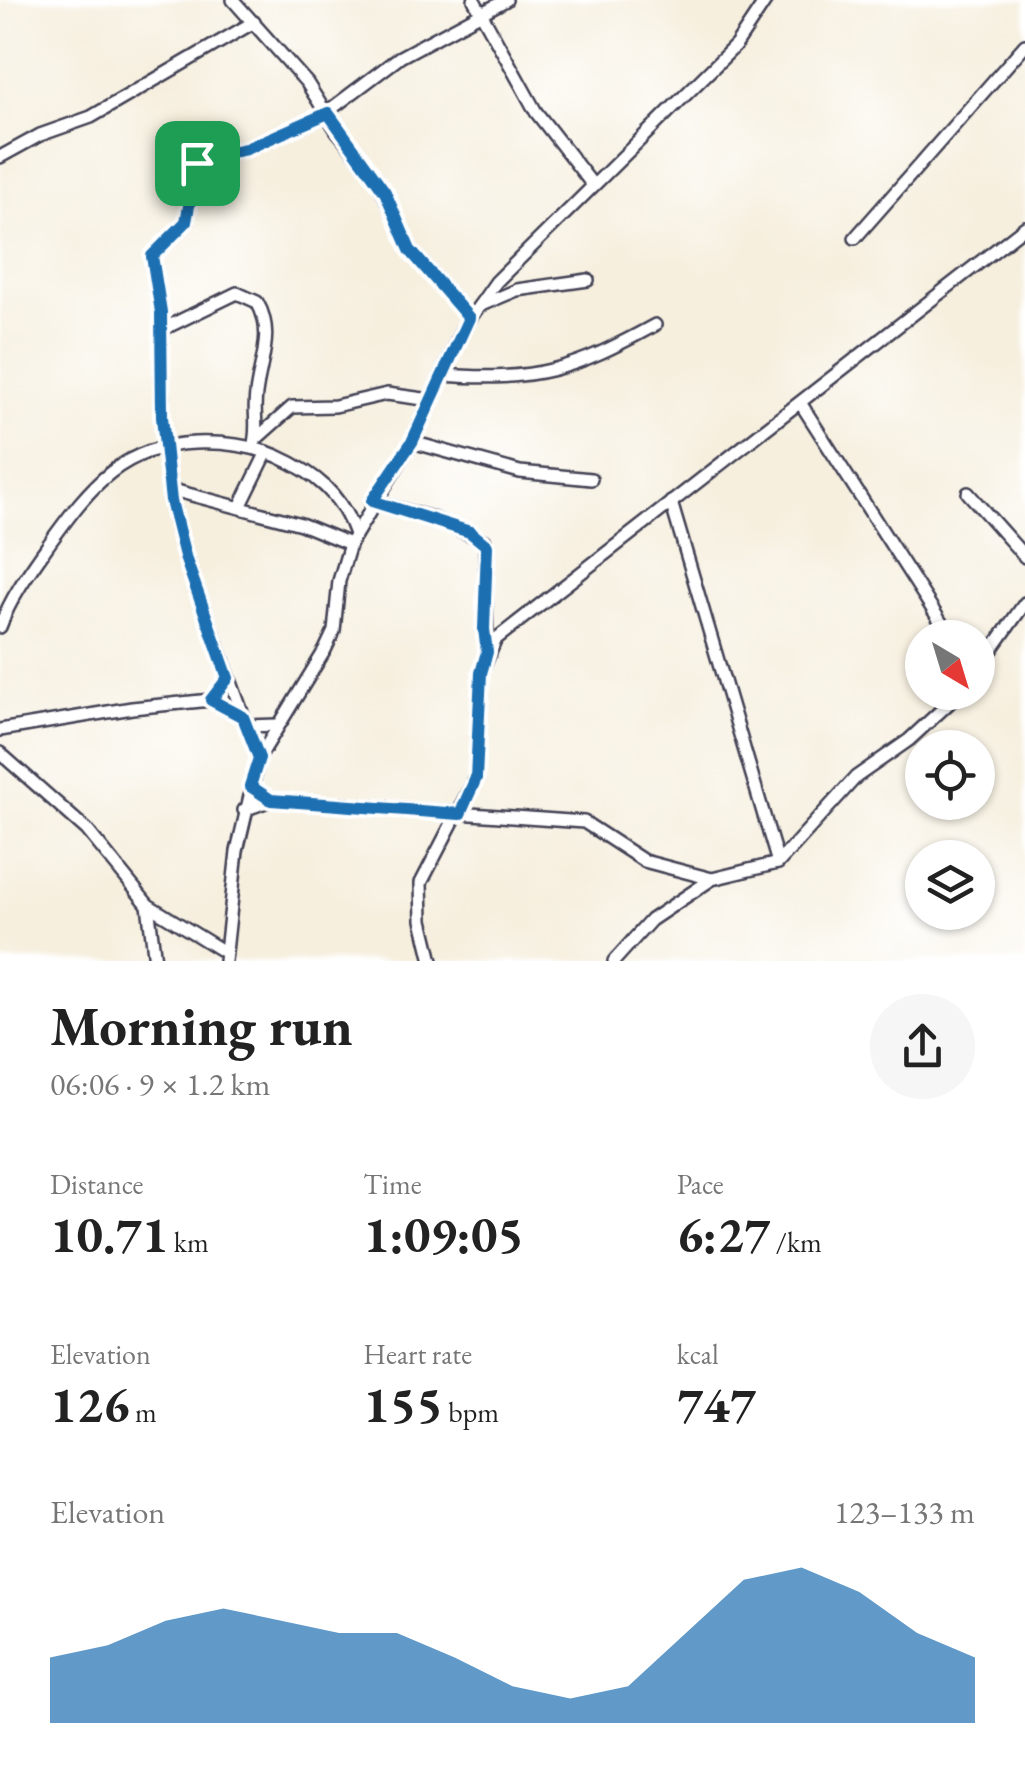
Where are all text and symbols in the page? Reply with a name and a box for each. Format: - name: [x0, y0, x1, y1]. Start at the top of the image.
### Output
- pin: [155, 121, 240, 206]
- icon: arrive: [170, 136, 225, 191]
- north arrow: [905, 620, 995, 710]
- map controls: [905, 620, 995, 930]
- button: locate: [905, 730, 995, 820]
- button: layers: [905, 840, 995, 930]
- text: Morning run: [50, 990, 353, 1061]
- button: share: [870, 994, 975, 1099]
- text: 06:06 · 9 × 1.2 km: [50, 1063, 270, 1105]
- text: Distance: [50, 1166, 144, 1202]
- text: Time: [363, 1166, 422, 1202]
- text: Pace: [677, 1166, 724, 1202]
- text: 10.71: [50, 1202, 168, 1267]
- text: 1:09:05: [363, 1202, 524, 1267]
- text: 6:27: [677, 1202, 770, 1267]
- text: km: [168, 1224, 209, 1260]
- text: /km: [770, 1224, 822, 1260]
- text: Elevation: [50, 1336, 151, 1372]
- text: Heart rate: [363, 1336, 472, 1372]
- text: kcal: [677, 1336, 719, 1372]
- text: 126: [50, 1372, 129, 1437]
- text: 155: [363, 1372, 443, 1437]
- text: 747: [677, 1372, 756, 1437]
- text: m: [129, 1394, 157, 1430]
- text: bpm: [443, 1394, 499, 1430]
- text: Elevation: [50, 1491, 165, 1533]
- text: 123–133 m: [834, 1491, 975, 1533]

